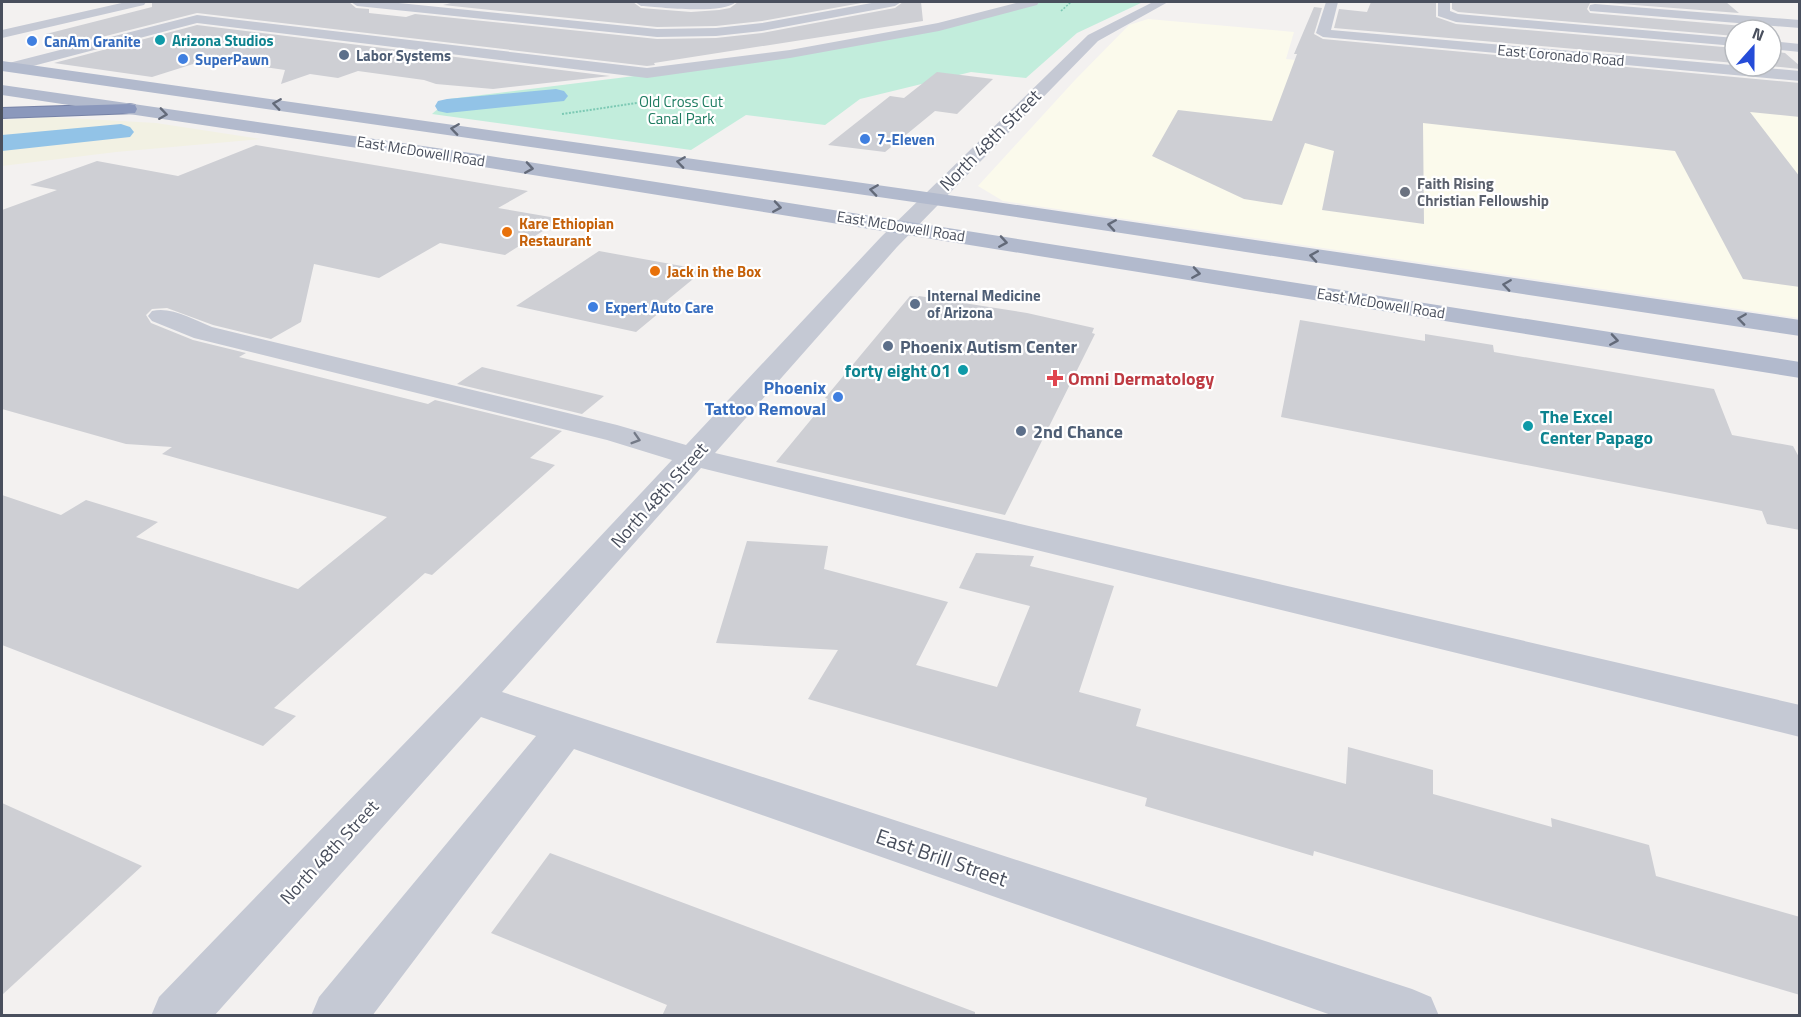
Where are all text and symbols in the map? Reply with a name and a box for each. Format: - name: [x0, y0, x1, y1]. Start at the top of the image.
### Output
- north arrow: [1723, 18, 1783, 78]
- text: N: [1749, 21, 1768, 47]
- place label: Arizona Studios: [172, 29, 274, 52]
- place label: CanAm Granite: [44, 30, 141, 53]
- marker: Arizona Studios: [153, 33, 167, 47]
- marker: CanAm Granite: [25, 34, 39, 48]
- street label: East Coronado Road: [1497, 38, 1625, 72]
- place label: Labor Systems: [356, 44, 451, 67]
- place label: SuperPawn: [195, 48, 269, 71]
- marker: Labor Systems: [337, 48, 351, 62]
- marker: SuperPawn: [176, 52, 190, 66]
- street label: North 48th Street: [933, 83, 1047, 197]
- park label: Old Cross Cut Canal Park: [639, 90, 724, 130]
- one-way arrow: [272, 98, 281, 110]
- one-way arrow: [159, 107, 168, 119]
- one-way arrow: [451, 123, 460, 135]
- place label: 7-Eleven: [877, 128, 935, 151]
- street label: East McDowell Road: [355, 130, 487, 172]
- marker: 7-Eleven: [858, 132, 872, 146]
- one-way arrow: [677, 156, 686, 168]
- one-way arrow: [523, 161, 533, 174]
- place label: Faith Rising Christian Fellowship: [1417, 172, 1549, 212]
- one-way arrow: [870, 184, 879, 196]
- marker: Faith Rising Christian Fellowship: [1398, 185, 1412, 199]
- one-way arrow: [773, 200, 782, 212]
- street label: East McDowell Road: [835, 205, 967, 247]
- place label: Kare Ethiopian Restaurant: [519, 212, 614, 252]
- one-way arrow: [1108, 220, 1117, 232]
- marker: Kare Ethiopian Restaurant: [500, 225, 514, 239]
- one-way arrow: [999, 236, 1008, 248]
- one-way arrow: [1310, 250, 1320, 263]
- place label: Jack in the Box: [667, 260, 761, 283]
- marker: Jack in the Box: [648, 264, 662, 278]
- one-way arrow: [1190, 266, 1200, 279]
- one-way arrow: [1503, 279, 1512, 291]
- street label: East McDowell Road: [1315, 282, 1447, 324]
- place label: Internal Medicine of Arizona: [927, 284, 1041, 324]
- place label: Expert Auto Care: [605, 296, 714, 319]
- marker: Internal Medicine of Arizona: [908, 297, 922, 311]
- marker: Expert Auto Care: [586, 300, 600, 314]
- one-way arrow: [1737, 314, 1746, 326]
- place label: Phoenix Autism Center: [900, 333, 1077, 360]
- one-way arrow: [1609, 333, 1619, 346]
- marker: Phoenix Autism Center: [881, 339, 895, 353]
- place label: forty eight 01: [845, 357, 951, 384]
- marker: forty eight 01: [956, 363, 970, 377]
- place label: Omni Dermatology: [1068, 365, 1214, 392]
- marker: Omni Dermatology: [1046, 369, 1064, 387]
- place label: Phoenix Tattoo Removal: [705, 374, 826, 422]
- marker: Phoenix Tattoo Removal: [831, 390, 845, 404]
- place label: The Excel Center Papago: [1540, 403, 1653, 451]
- place label: 2nd Chance: [1033, 418, 1123, 445]
- marker: The Excel Center Papago: [1521, 419, 1535, 433]
- marker: 2nd Chance: [1014, 424, 1028, 438]
- one-way arrow: [630, 432, 641, 444]
- street label: North 48th Street: [604, 436, 714, 554]
- street label: North 48th Street: [273, 793, 385, 910]
- street label: East Brill Street: [872, 820, 1013, 895]

